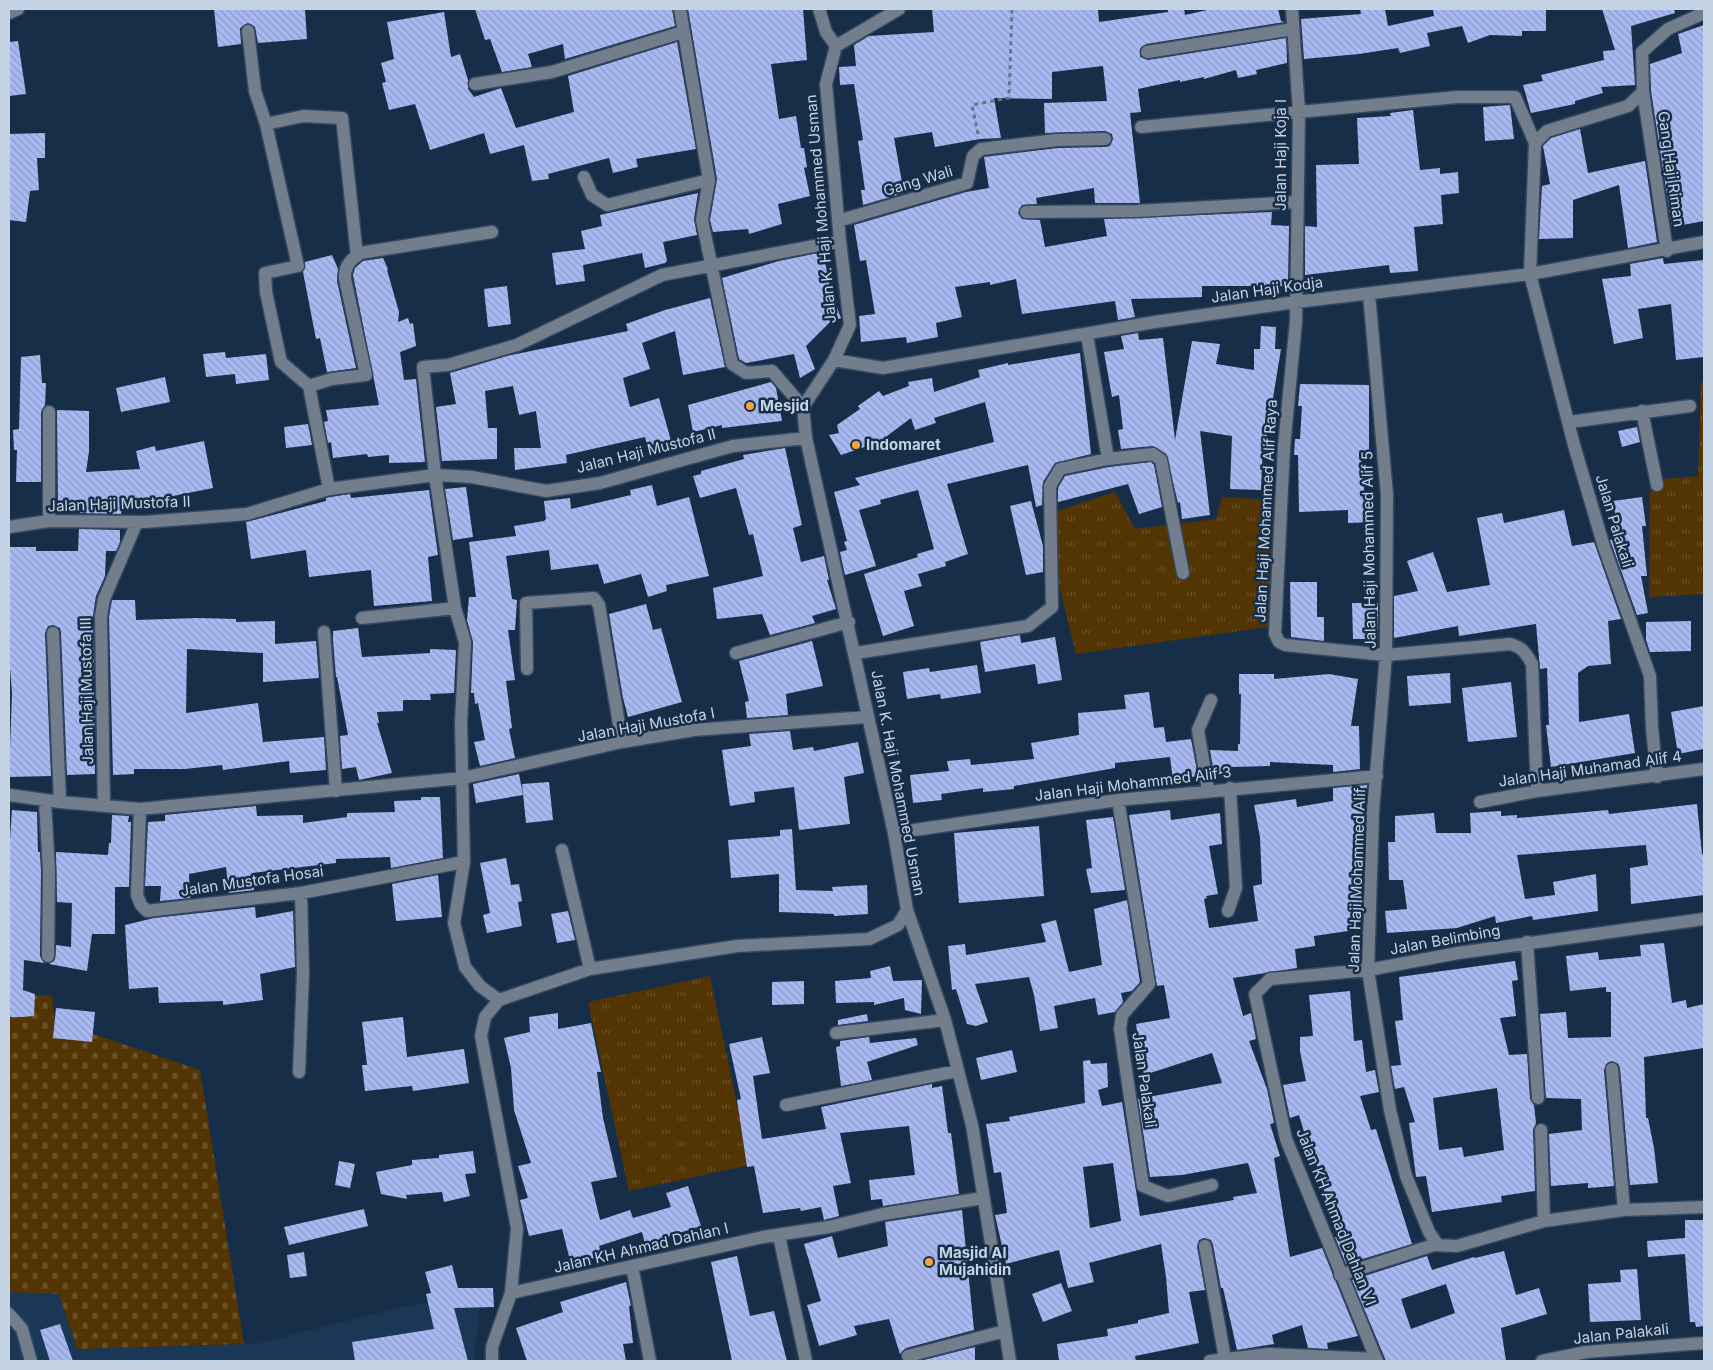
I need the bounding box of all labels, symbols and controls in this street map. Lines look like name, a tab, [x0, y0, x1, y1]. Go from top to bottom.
street label: Jalan K. Haji Mohammed Usman	[801, 94, 840, 324]
street label: Jalan Haji Koja I	[1271, 99, 1290, 211]
street label: Gang Haji Riman	[1654, 110, 1689, 228]
street label: Gang Wali	[881, 161, 955, 200]
street label: Jalan Haji Kodja	[1210, 272, 1324, 307]
place label: Mesjid	[760, 396, 809, 415]
street label: Jalan Haji Mohammed Alif Raya	[1250, 399, 1281, 623]
marker: Mesjid	[744, 400, 756, 412]
street label: Jalan Haji Mustofa II	[574, 424, 718, 477]
place label: Indomaret	[866, 435, 941, 454]
marker: Indomaret	[850, 439, 862, 451]
street label: Jalan Haji Mohammed Alif 5	[1357, 451, 1380, 649]
street label: Jalan Palakali	[1591, 472, 1638, 570]
street label: Jalan Haji Mustofa II	[47, 492, 191, 515]
street label: Jalan Haji Mustofa III	[76, 617, 97, 765]
street label: Jalan K. Haji Mohammed Usman	[867, 668, 930, 897]
street label: Jalan Haji Mustofa I	[576, 703, 716, 746]
street label: Jalan Haji Muhamad Alif 4	[1497, 746, 1683, 791]
street label: Jalan Haji Mohammed Alif 3	[1033, 762, 1232, 805]
street label: Jalan Haji Mohammed Alif	[1344, 787, 1369, 973]
street label: Jalan Mustofa Hosai	[179, 861, 325, 900]
street label: Jalan Belimbing	[1388, 920, 1502, 959]
street label: Jalan Palakali	[1128, 1031, 1161, 1129]
street label: Jalan KH Ahmad Dahlan VI	[1292, 1125, 1381, 1308]
street label: Jalan KH Ahmad Dahlan I	[552, 1218, 730, 1277]
place label: Masjid Al Mujahidin	[939, 1243, 1011, 1279]
marker: Masjid Al Mujahidin	[923, 1256, 935, 1268]
street label: Jalan Palakali	[1572, 1319, 1670, 1348]

